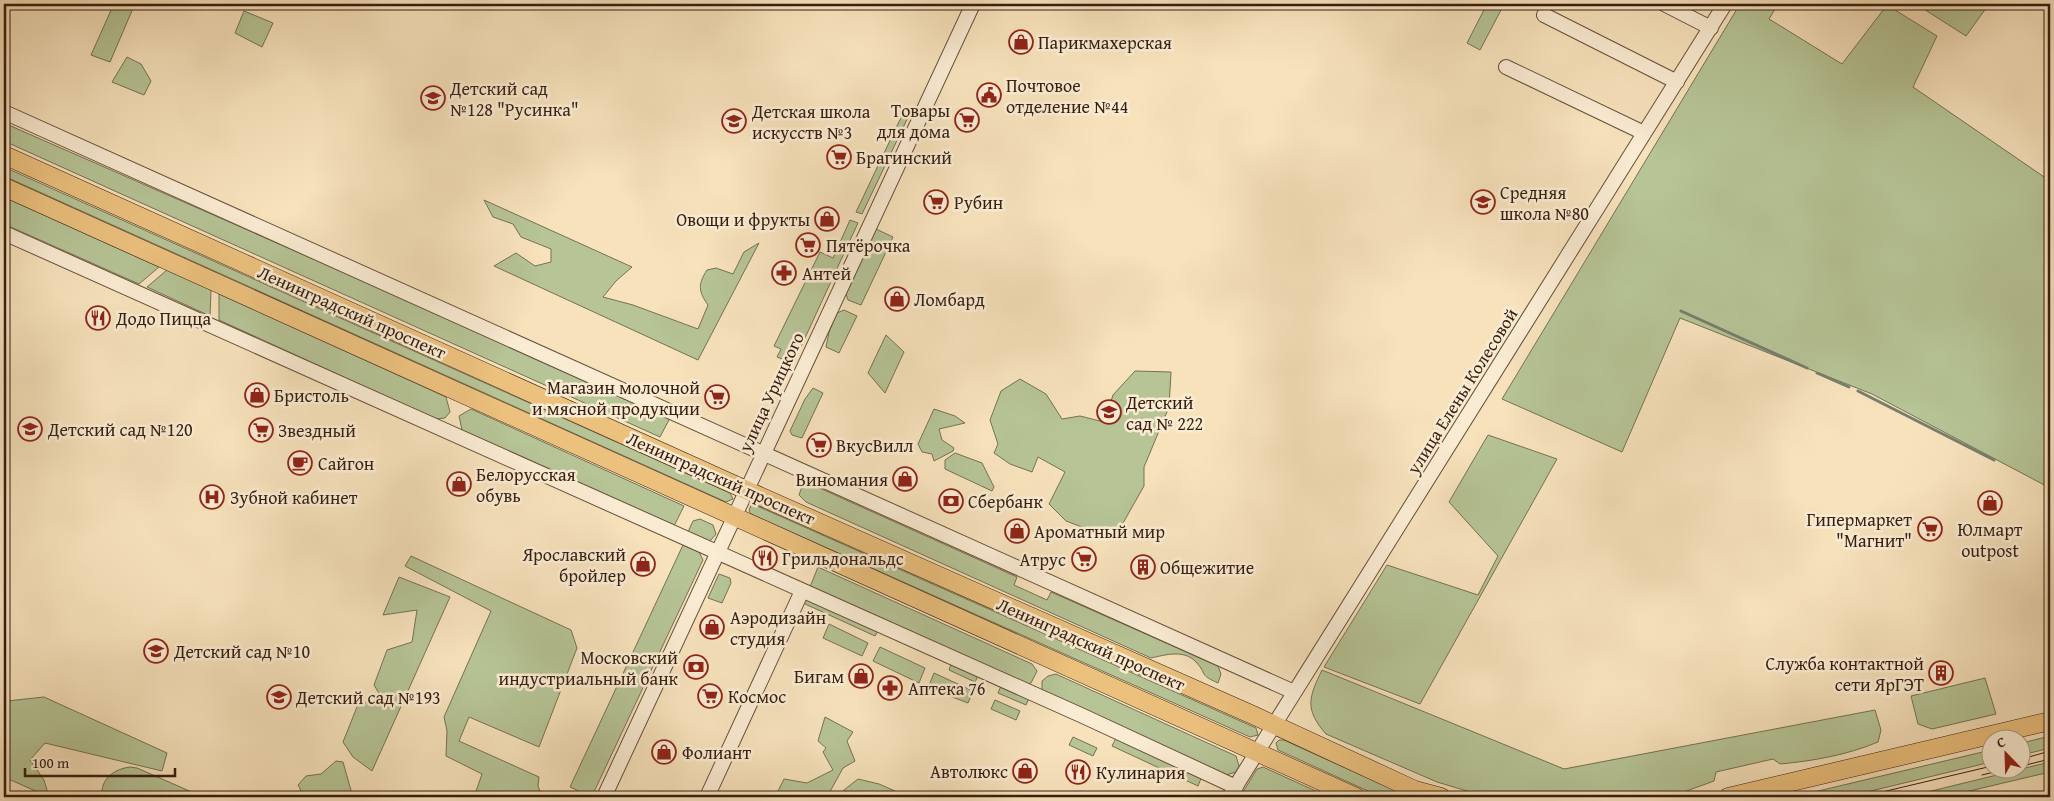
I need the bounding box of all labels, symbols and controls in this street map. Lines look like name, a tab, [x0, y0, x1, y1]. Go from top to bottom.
shop icon: Парикмахерская	[1008, 29, 1034, 55]
place label: Парикмахерская	[1038, 29, 1172, 56]
place label: Почтовое отделение №44	[1006, 72, 1128, 120]
place label: Детский сад №128 "Русинка"	[449, 75, 579, 123]
public building icon: Почтовое отделение №44	[976, 82, 1002, 108]
school or university icon: Детский сад №128 "Русинка"	[420, 85, 446, 111]
place label: Товары для дома	[877, 97, 950, 145]
place label: Детская школа искусств №3	[751, 98, 871, 146]
supermarket icon: Товары для дома	[954, 107, 980, 133]
school or university icon: Детская школа искусств №3	[721, 108, 747, 134]
supermarket icon: Брагинский	[826, 144, 852, 170]
place label: Брагинский	[856, 144, 952, 171]
place label: Средняя школа №80	[1500, 179, 1589, 227]
supermarket icon: Рубин	[923, 189, 949, 215]
place label: Рубин	[954, 189, 1003, 216]
school or university icon: Средняя школа №80	[1470, 189, 1496, 215]
place label: Овощи и фрукты	[676, 206, 810, 233]
shop icon: Овощи и фрукты	[814, 206, 840, 232]
supermarket icon: Пятёрочка	[795, 232, 821, 258]
place label: Пятёрочка	[826, 232, 911, 259]
street label: Ленинградский проспект	[253, 258, 451, 366]
pharmacy icon: Антей	[771, 260, 797, 286]
place label: Антей	[802, 260, 851, 287]
shop icon: Ломбард	[884, 286, 910, 312]
place label: Ломбард	[914, 286, 985, 313]
street label: улица Елены Колесовой	[1399, 302, 1524, 480]
restaurant icon: Додо Пицца	[85, 305, 111, 331]
place label: Додо Пицца	[115, 305, 211, 332]
street label: улица Урицкого	[731, 328, 811, 457]
place label: Магазин молочной и мясной продукции	[532, 374, 700, 422]
shop icon: Бристоль	[244, 382, 270, 408]
place label: Бристоль	[274, 382, 349, 409]
supermarket icon: Магазин молочной и мясной продукции	[704, 384, 730, 410]
place label: Детский сад № 222	[1125, 389, 1203, 437]
school or university icon: Детский сад № 222	[1096, 399, 1122, 425]
school or university icon: Детский сад №120	[17, 416, 43, 442]
place label: Детский сад №120	[47, 416, 193, 443]
supermarket icon: Звездный	[248, 417, 274, 443]
place label: Звездный	[278, 417, 356, 444]
street label: Ленинградский проспект	[622, 424, 820, 532]
supermarket icon: ВкусВилл	[806, 432, 832, 458]
place label: ВкусВилл	[836, 432, 914, 459]
cafe icon: Сайгон	[287, 450, 313, 476]
place label: Сайгон	[318, 450, 374, 477]
place label: Белорусская обувь	[476, 461, 576, 509]
place label: Виномания	[796, 466, 888, 493]
shop icon: Виномания	[892, 466, 918, 492]
shop icon: Белорусская обувь	[446, 471, 472, 497]
hospital icon: Зубной кабинет	[199, 484, 225, 510]
place label: Зубной кабинет	[230, 484, 358, 511]
bank icon: Сбербанк	[938, 488, 964, 514]
place label: Сбербанк	[968, 488, 1043, 515]
shop icon: Юлмарт outpost	[1977, 490, 2003, 516]
place label: Гипермаркет "Магнит"	[1807, 506, 1912, 554]
supermarket icon: Гипермаркет "Магнит"	[1917, 516, 1943, 542]
place label: Юлмарт outpost	[1957, 516, 2023, 564]
shop icon: Ароматный мир	[1004, 518, 1030, 544]
place label: Ароматный мир	[1034, 518, 1165, 545]
place label: Ярославский бройлер	[521, 541, 626, 589]
restaurant icon: Грильдональдс	[752, 545, 778, 571]
place label: Грильдональдс	[782, 545, 904, 572]
place label: Атрус	[1020, 546, 1066, 573]
supermarket icon: Атрус	[1071, 546, 1097, 572]
shop icon: Ярославский бройлер	[630, 551, 656, 577]
building icon: Общежитие	[1130, 554, 1156, 580]
place label: Общежитие	[1160, 554, 1254, 581]
street label: Ленинградский проспект	[992, 590, 1190, 698]
place label: Аэродизайн студия	[730, 604, 826, 652]
shop icon: Аэродизайн студия	[699, 614, 725, 640]
school or university icon: Детский сад №10	[143, 638, 169, 664]
place label: Детский сад №10	[173, 638, 310, 665]
place label: Московский индустриальный банк	[498, 644, 679, 692]
place label: Служба контактной сети ЯрГЭТ	[1765, 650, 1924, 698]
bank icon: Московский индустриальный банк	[683, 654, 709, 680]
building icon: Служба контактной сети ЯрГЭТ	[1928, 660, 1954, 686]
place label: Бигам	[794, 663, 844, 690]
shop icon: Бигам	[848, 663, 874, 689]
pharmacy icon: Аптека 76	[877, 675, 903, 701]
place label: Аптека 76	[908, 675, 986, 702]
supermarket icon: Космос	[697, 683, 723, 709]
place label: Космос	[728, 683, 786, 710]
school or university icon: Детский сад №193	[266, 684, 292, 710]
place label: Детский сад №193	[295, 684, 441, 711]
north arrow	[1982, 728, 2032, 778]
text: С	[1993, 731, 2009, 753]
shop icon: Фолиант	[651, 739, 677, 765]
place label: Фолиант	[682, 739, 752, 766]
scale bar	[25, 746, 175, 778]
text: 100 m	[32, 752, 70, 773]
place label: Автолюкс	[930, 758, 1008, 785]
shop icon: Автолюкс	[1012, 758, 1038, 784]
restaurant icon: Кулинария	[1065, 759, 1091, 785]
place label: Кулинария	[1096, 759, 1185, 786]

